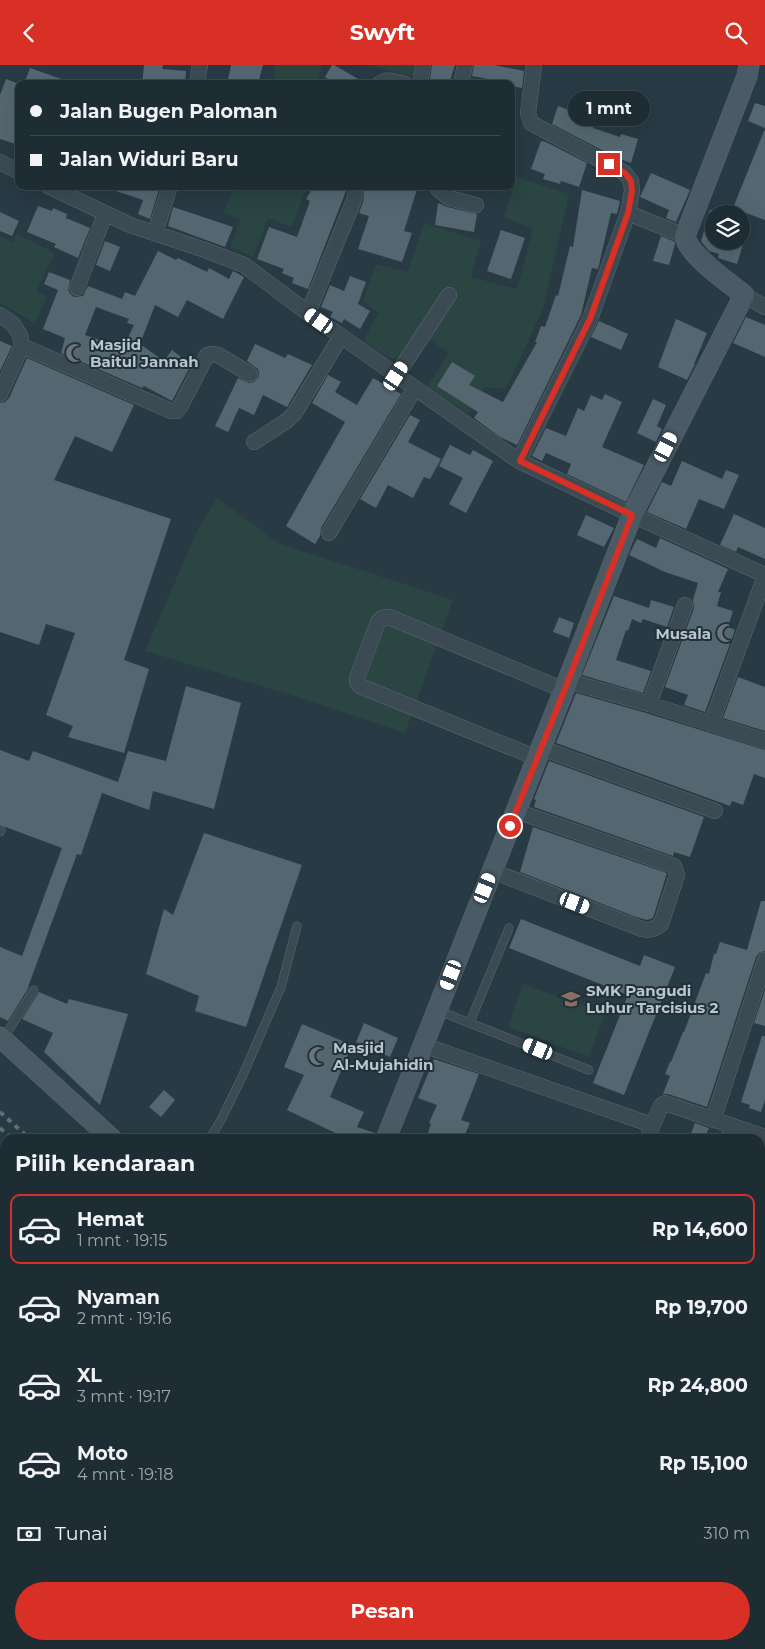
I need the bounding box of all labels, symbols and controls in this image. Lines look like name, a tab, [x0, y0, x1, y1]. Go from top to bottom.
icon: back	[15, 19, 43, 47]
text: Swyft	[350, 19, 415, 46]
icon: search	[722, 19, 750, 47]
callout: 1 mnt	[568, 92, 650, 127]
text: 1 mnt	[586, 99, 632, 118]
text: Jalan Bugen Paloman	[60, 100, 278, 123]
text: Jalan Widuri Baru	[60, 148, 239, 171]
route end	[598, 153, 620, 175]
map controls	[705, 205, 750, 250]
button: layers	[705, 205, 750, 250]
car	[302, 306, 335, 336]
place label: Masjid Baitul Jannah	[90, 335, 199, 371]
mosque icon: Masjid Baitul Jannah	[64, 342, 86, 364]
car	[381, 359, 410, 393]
car	[652, 430, 679, 464]
mosque icon: Musala	[715, 622, 737, 644]
place label: Musala	[655, 624, 711, 643]
route start	[499, 815, 521, 837]
car	[472, 871, 497, 905]
car	[558, 891, 591, 915]
car	[438, 958, 463, 992]
place label: SMK Pangudi Luhur Tarcisius 2	[586, 981, 718, 1017]
school or university icon: SMK Pangudi Luhur Tarcisius 2	[560, 988, 582, 1010]
car	[521, 1036, 554, 1062]
place label: Masjid Al-Mujahidin	[332, 1038, 433, 1074]
mosque icon: Masjid Al-Mujahidin	[307, 1045, 329, 1067]
text: Pilih kendaraan	[15, 1150, 195, 1177]
icon: car	[17, 1207, 62, 1252]
text: Hemat	[77, 1208, 144, 1231]
text: Rp 14,600	[652, 1218, 748, 1241]
text: 1 mnt · 19:15	[77, 1231, 167, 1250]
icon: car	[17, 1285, 62, 1330]
text: Nyaman	[77, 1286, 160, 1309]
text: Rp 19,700	[654, 1296, 748, 1319]
text: 2 mnt · 19:16	[77, 1309, 171, 1328]
icon: car	[17, 1363, 62, 1408]
text: XL	[77, 1364, 102, 1387]
text: Rp 24,800	[648, 1374, 748, 1397]
text: 3 mnt · 19:17	[77, 1387, 171, 1406]
icon: car	[17, 1441, 62, 1486]
text: Moto	[77, 1442, 128, 1465]
text: Rp 15,100	[659, 1452, 748, 1475]
text: 4 mnt · 19:18	[77, 1465, 173, 1484]
icon: cash	[15, 1520, 43, 1548]
text: Tunai	[55, 1522, 108, 1545]
text: 310 m	[703, 1524, 750, 1543]
button: Pesan	[15, 1582, 750, 1640]

